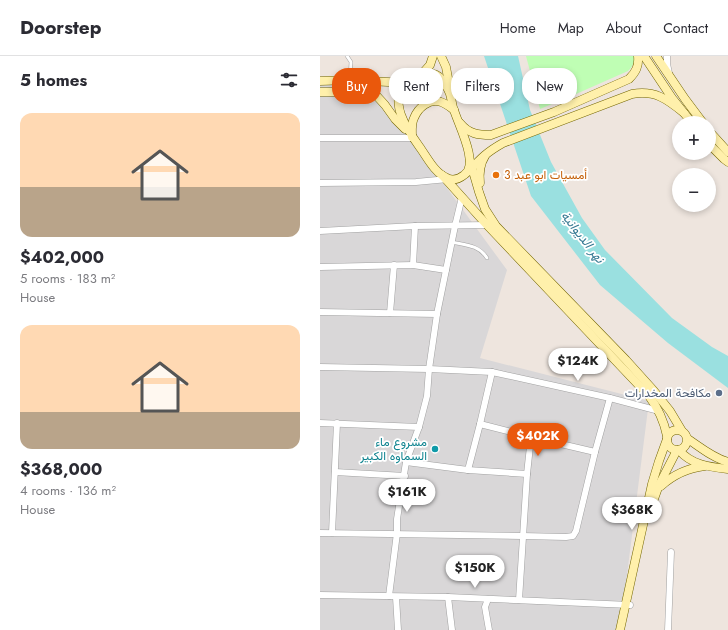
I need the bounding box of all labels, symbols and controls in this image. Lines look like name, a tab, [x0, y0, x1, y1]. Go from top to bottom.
text: Doorstep	[20, 14, 101, 41]
text: Home	[500, 18, 536, 38]
text: Map	[558, 18, 584, 38]
text: About	[606, 18, 641, 38]
text: Contact	[663, 18, 708, 38]
text: 5 homes	[20, 68, 87, 92]
chip: Buy	[332, 68, 381, 104]
chip: Rent	[389, 68, 443, 104]
chip: Filters	[451, 68, 514, 104]
chip: New	[522, 68, 577, 104]
icon: filters	[278, 69, 300, 91]
map controls	[672, 116, 716, 212]
button: +	[672, 116, 716, 160]
icon: home	[124, 139, 196, 211]
place label: أمسيات ابو عبد 3	[504, 166, 587, 184]
button: −	[672, 168, 716, 212]
marker: أمسيات ابو عبد 3	[491, 170, 501, 180]
water label: نهر الديوانية	[557, 207, 610, 268]
text: $402,000	[20, 245, 104, 269]
text: 5 rooms · 183 m²	[20, 269, 115, 288]
text: House	[20, 288, 55, 307]
pin: $124K	[550, 348, 606, 382]
icon: home	[124, 351, 196, 423]
text: $124K	[557, 351, 599, 370]
place label: مكافحة المخدارات	[625, 384, 711, 402]
marker: مكافحة المخدارات	[714, 388, 724, 398]
pin: $402K	[510, 423, 566, 457]
text: $402K	[516, 426, 560, 445]
place label: مشروع ماء السماوه الكبير	[359, 433, 427, 465]
marker: مشروع ماء السماوه الكبير	[430, 444, 440, 454]
text: $368,000	[20, 457, 102, 481]
pin: $161K	[379, 479, 435, 513]
text: 4 rooms · 136 m²	[20, 481, 116, 500]
text: $161K	[387, 482, 427, 501]
pin: $368K	[604, 497, 660, 531]
text: House	[20, 500, 55, 519]
text: $368K	[611, 500, 653, 519]
pin: $150K	[447, 555, 503, 589]
text: $150K	[455, 558, 495, 577]

